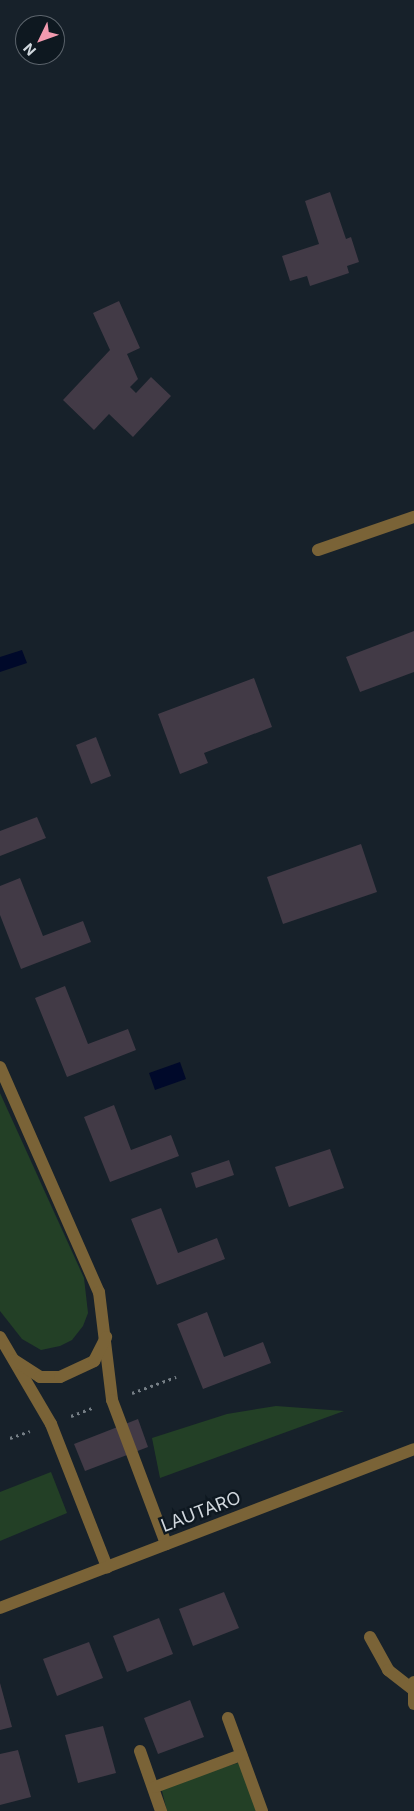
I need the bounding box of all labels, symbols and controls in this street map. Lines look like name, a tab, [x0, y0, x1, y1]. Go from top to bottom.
north arrow	[15, 15, 65, 65]
text: N	[19, 40, 39, 59]
street label: LAUTARO	[158, 1487, 244, 1537]

